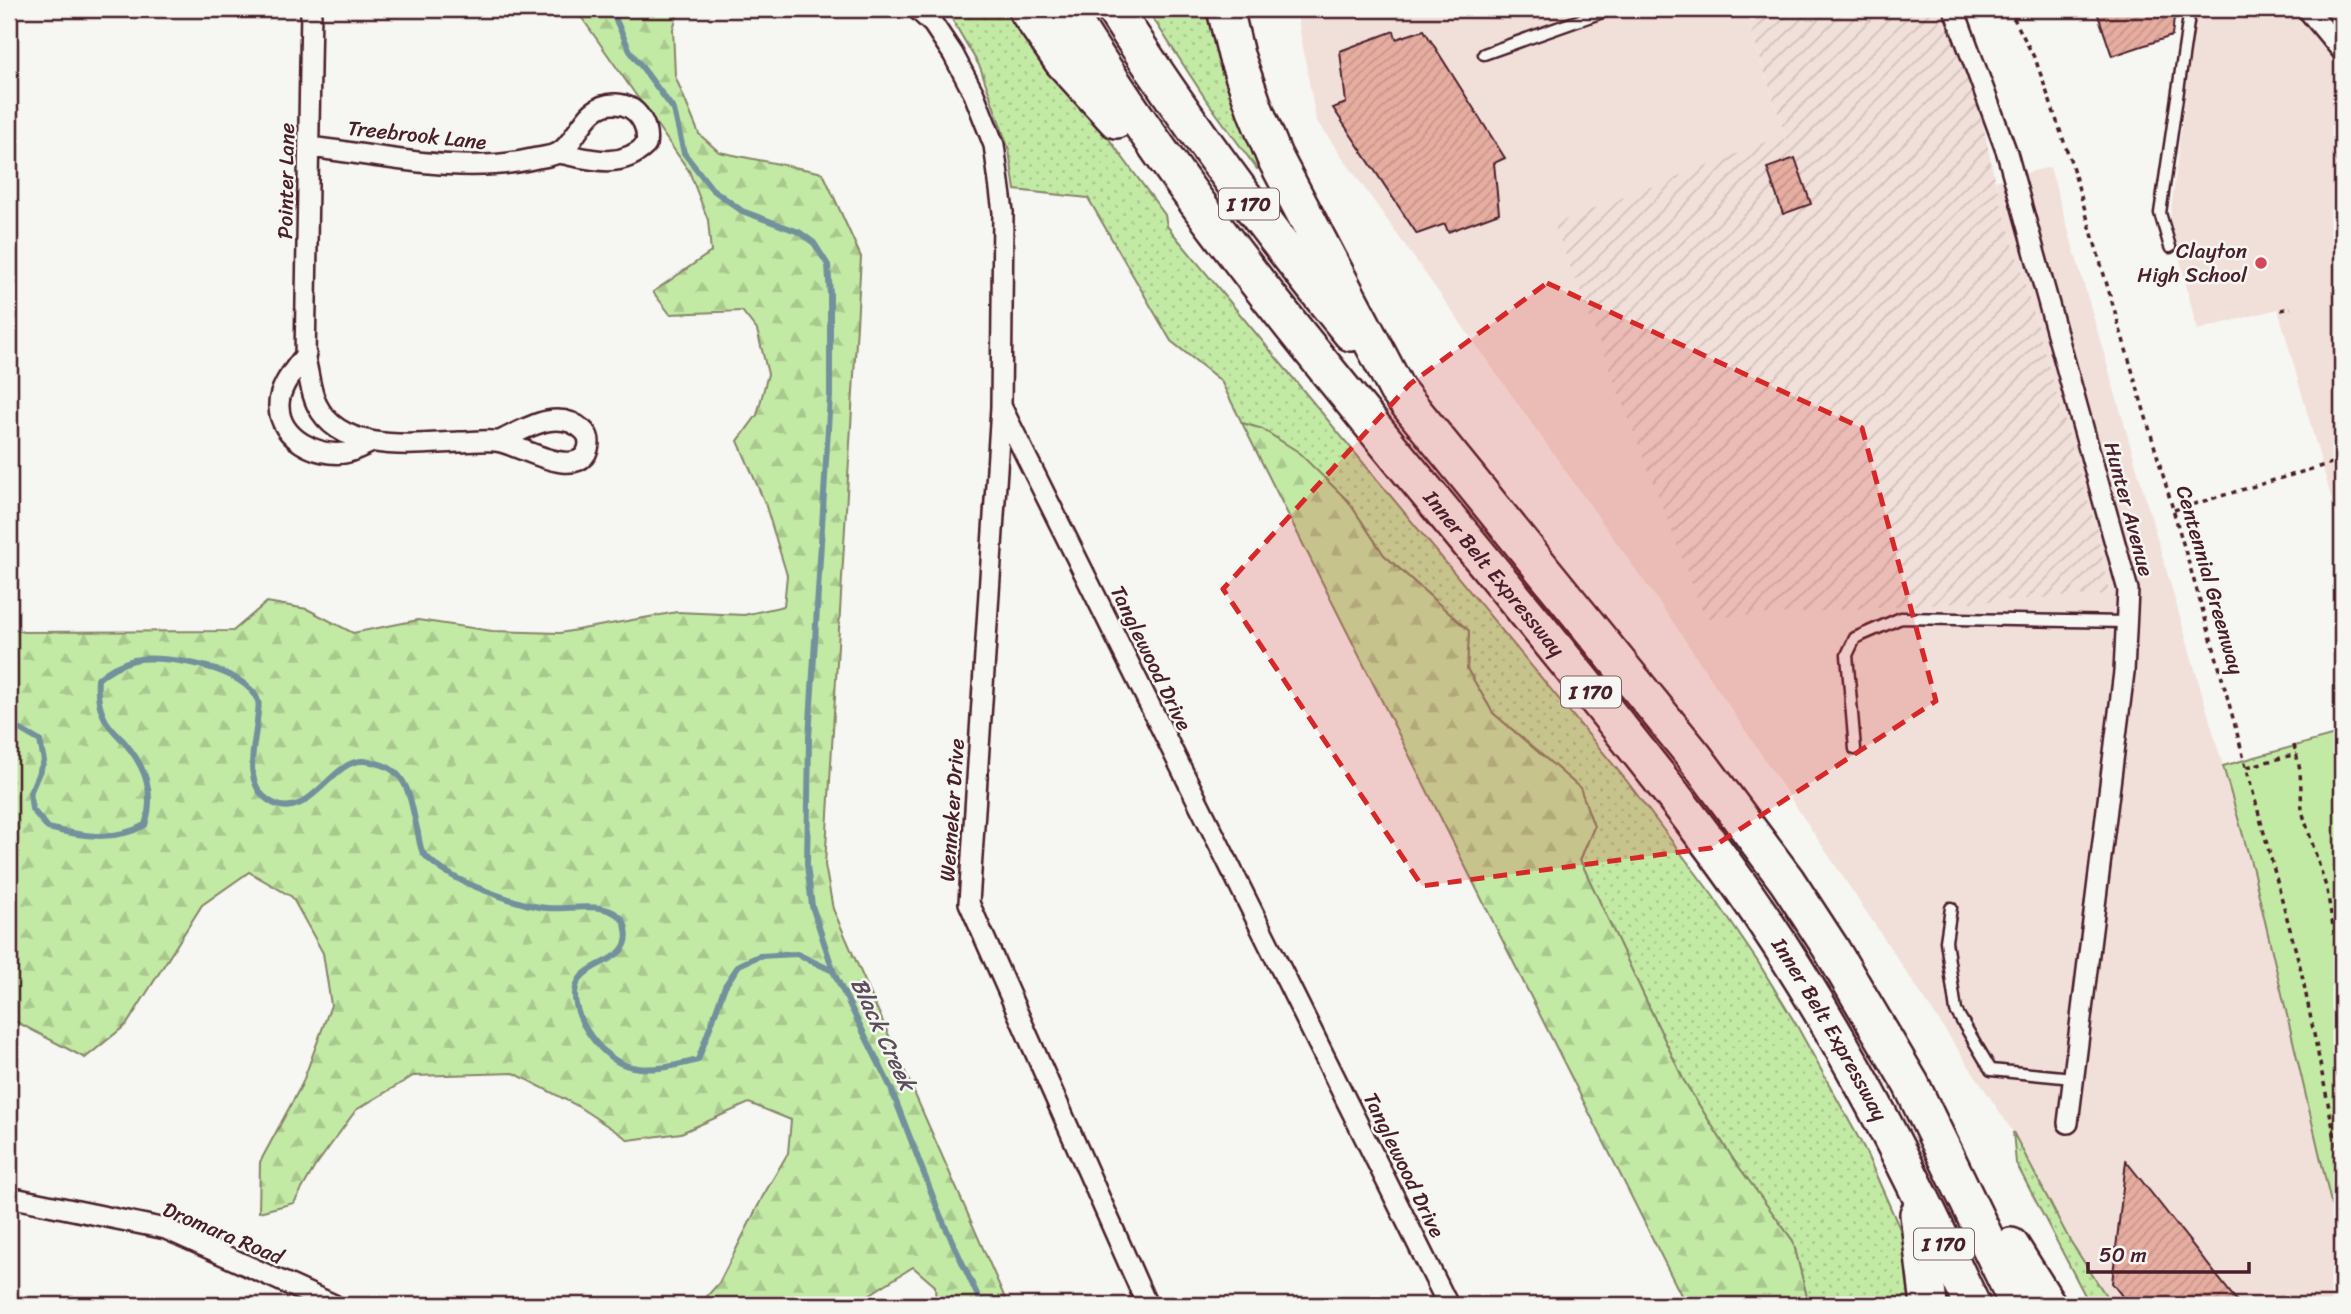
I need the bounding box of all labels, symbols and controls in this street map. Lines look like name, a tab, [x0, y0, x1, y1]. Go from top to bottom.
street label: Treebrook Lane	[346, 109, 488, 161]
street label: Pointer Lane	[266, 122, 306, 239]
road number: I 170	[1219, 188, 1279, 220]
place label: Clayton High School	[2137, 232, 2248, 294]
marker: Clayton High School	[2253, 255, 2269, 271]
street label: Hunter Avenue	[2093, 437, 2165, 581]
street label: Inner Belt Expressway	[1413, 480, 1575, 666]
street label: Centennial Greenway	[2165, 481, 2255, 679]
street label: Tanglewood Drive	[1099, 579, 1203, 737]
road number: I 170	[1561, 677, 1621, 708]
street label: Wenneker Drive	[928, 737, 976, 883]
street label: Inner Belt Expressway	[1760, 929, 1898, 1128]
water label: Black Creek	[839, 970, 928, 1100]
street label: Tanglewood Drive	[1352, 1086, 1456, 1244]
street label: Dromara Road	[157, 1190, 291, 1276]
road number: I 170	[1914, 1228, 1974, 1260]
scale bar	[2088, 1230, 2250, 1274]
text: 50 m	[2099, 1236, 2147, 1274]

